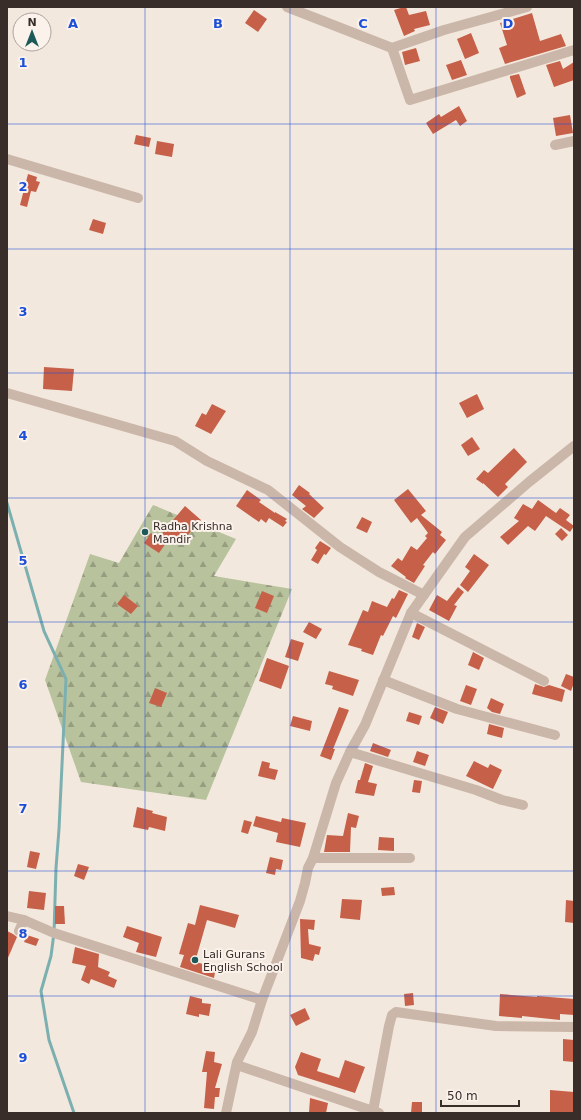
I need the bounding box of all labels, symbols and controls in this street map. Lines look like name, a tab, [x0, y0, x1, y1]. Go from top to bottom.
north arrow	[12, 12, 52, 52]
text: N	[27, 16, 37, 29]
text: A	[68, 16, 78, 31]
text: B	[213, 16, 223, 31]
text: C	[358, 16, 368, 31]
text: D	[503, 16, 514, 31]
text: 1	[18, 55, 28, 70]
text: 2	[18, 179, 28, 194]
text: 3	[18, 304, 28, 319]
text: 4	[18, 428, 28, 443]
place label: Radha Krishna Mandir	[153, 520, 233, 546]
marker: Radha Krishna Mandir	[140, 527, 150, 537]
text: 5	[18, 553, 28, 568]
text: 6	[18, 677, 28, 692]
text: 7	[18, 801, 28, 816]
text: 8	[18, 926, 28, 941]
place label: Lali Gurans English School	[203, 948, 283, 974]
marker: Lali Gurans English School	[190, 955, 200, 965]
text: 9	[18, 1050, 28, 1065]
scale bar	[441, 1082, 519, 1108]
text: 50 m	[447, 1089, 478, 1103]

